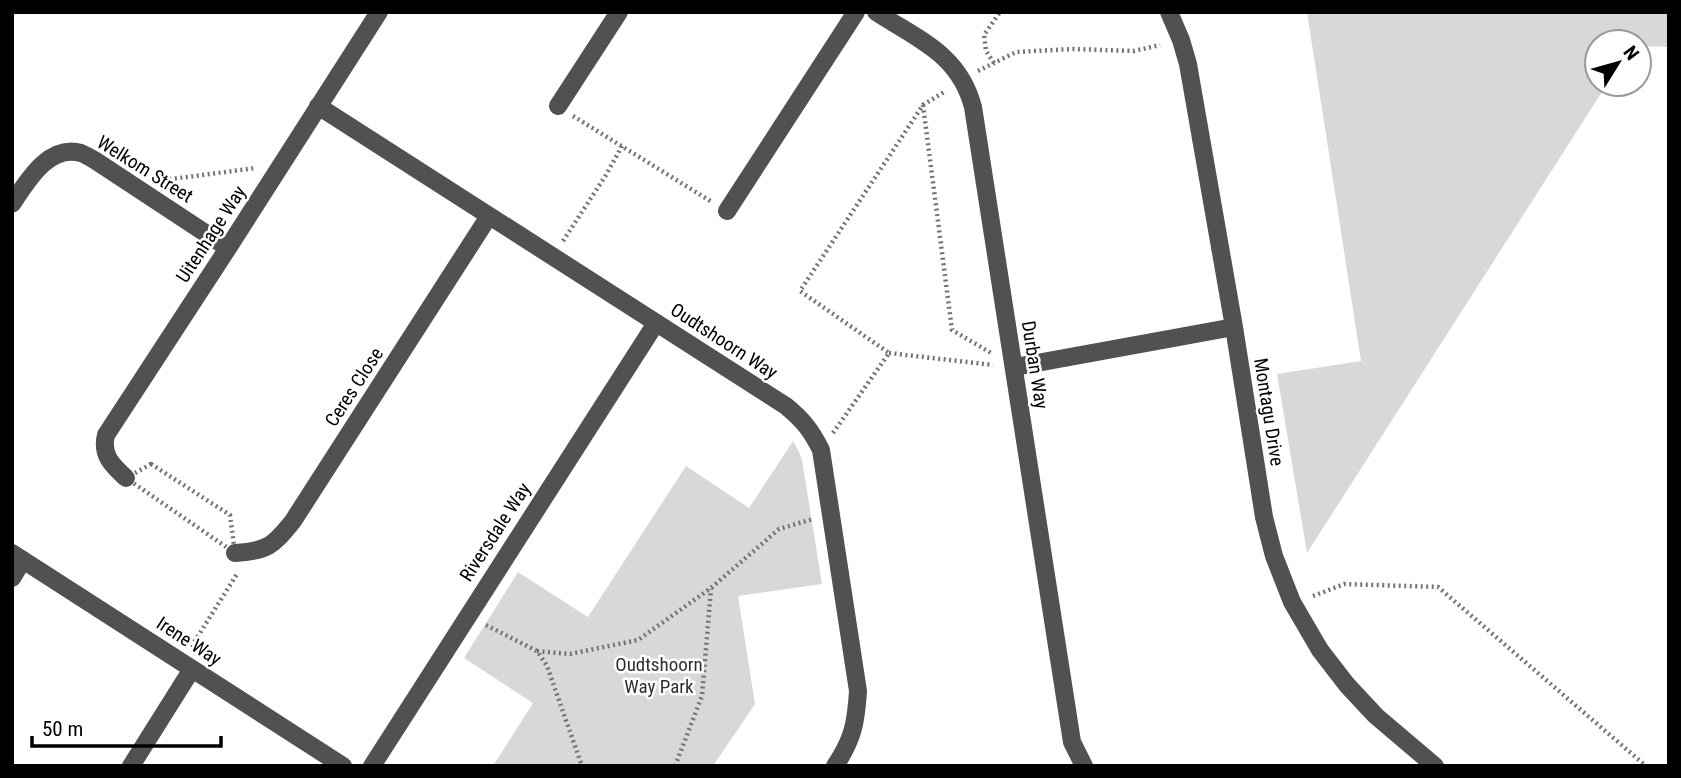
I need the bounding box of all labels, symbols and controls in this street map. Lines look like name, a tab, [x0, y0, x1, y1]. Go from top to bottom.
north arrow	[1583, 28, 1653, 98]
text: N	[1618, 42, 1644, 65]
street label: Welkom Street	[93, 130, 197, 208]
street label: Uitenhage Way	[171, 181, 251, 287]
street label: Oudtshoorn Way	[666, 298, 782, 384]
street label: Durban Way	[1017, 319, 1053, 411]
street label: Ceres Close	[320, 343, 388, 431]
street label: Montagu Drive	[1249, 357, 1289, 468]
street label: Riversdale Way	[455, 478, 535, 586]
street label: Irene Way	[152, 612, 226, 671]
park label: Oudtshoorn Way Park	[615, 653, 703, 698]
scale bar	[32, 704, 220, 748]
text: 50 m	[42, 717, 83, 741]

